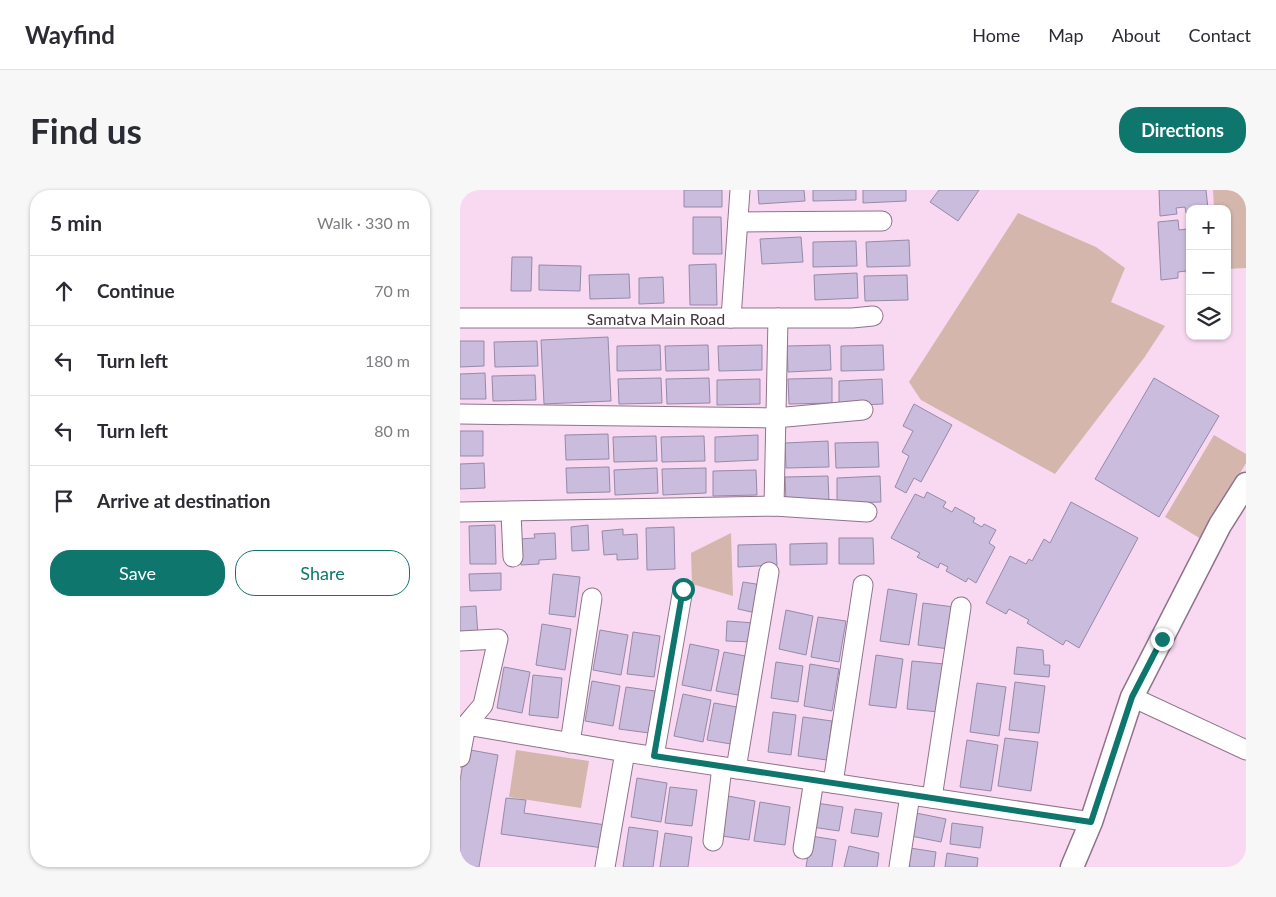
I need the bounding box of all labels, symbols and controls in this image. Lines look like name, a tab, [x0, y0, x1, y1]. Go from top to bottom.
text: Wayfind	[25, 20, 115, 49]
text: Home	[972, 24, 1020, 46]
text: Map	[1048, 24, 1084, 46]
text: About	[1112, 24, 1161, 46]
text: Contact	[1189, 24, 1251, 46]
button: Directions	[1119, 107, 1246, 153]
text: Find us	[30, 109, 142, 151]
map controls	[1186, 205, 1231, 340]
button: +	[1186, 205, 1231, 250]
text: 5 min	[50, 210, 102, 235]
text: Walk · 330 m	[317, 213, 410, 232]
button: −	[1186, 250, 1231, 295]
icon: ahead	[50, 277, 78, 305]
text: Continue	[97, 279, 175, 302]
text: 70 m	[374, 281, 410, 300]
button: layers	[1186, 295, 1231, 340]
street label: Samatva Main Road	[587, 309, 725, 328]
icon: left	[50, 347, 78, 375]
text: Turn left	[97, 349, 168, 372]
text: 180 m	[365, 351, 410, 370]
icon: left	[50, 417, 78, 445]
text: Turn left	[97, 419, 168, 442]
text: 80 m	[374, 421, 410, 440]
icon: arrive	[50, 487, 78, 515]
text: Arrive at destination	[97, 489, 270, 512]
button: Save	[50, 550, 225, 596]
button: Share	[235, 550, 410, 596]
route start	[672, 578, 695, 601]
route end	[1151, 628, 1174, 651]

